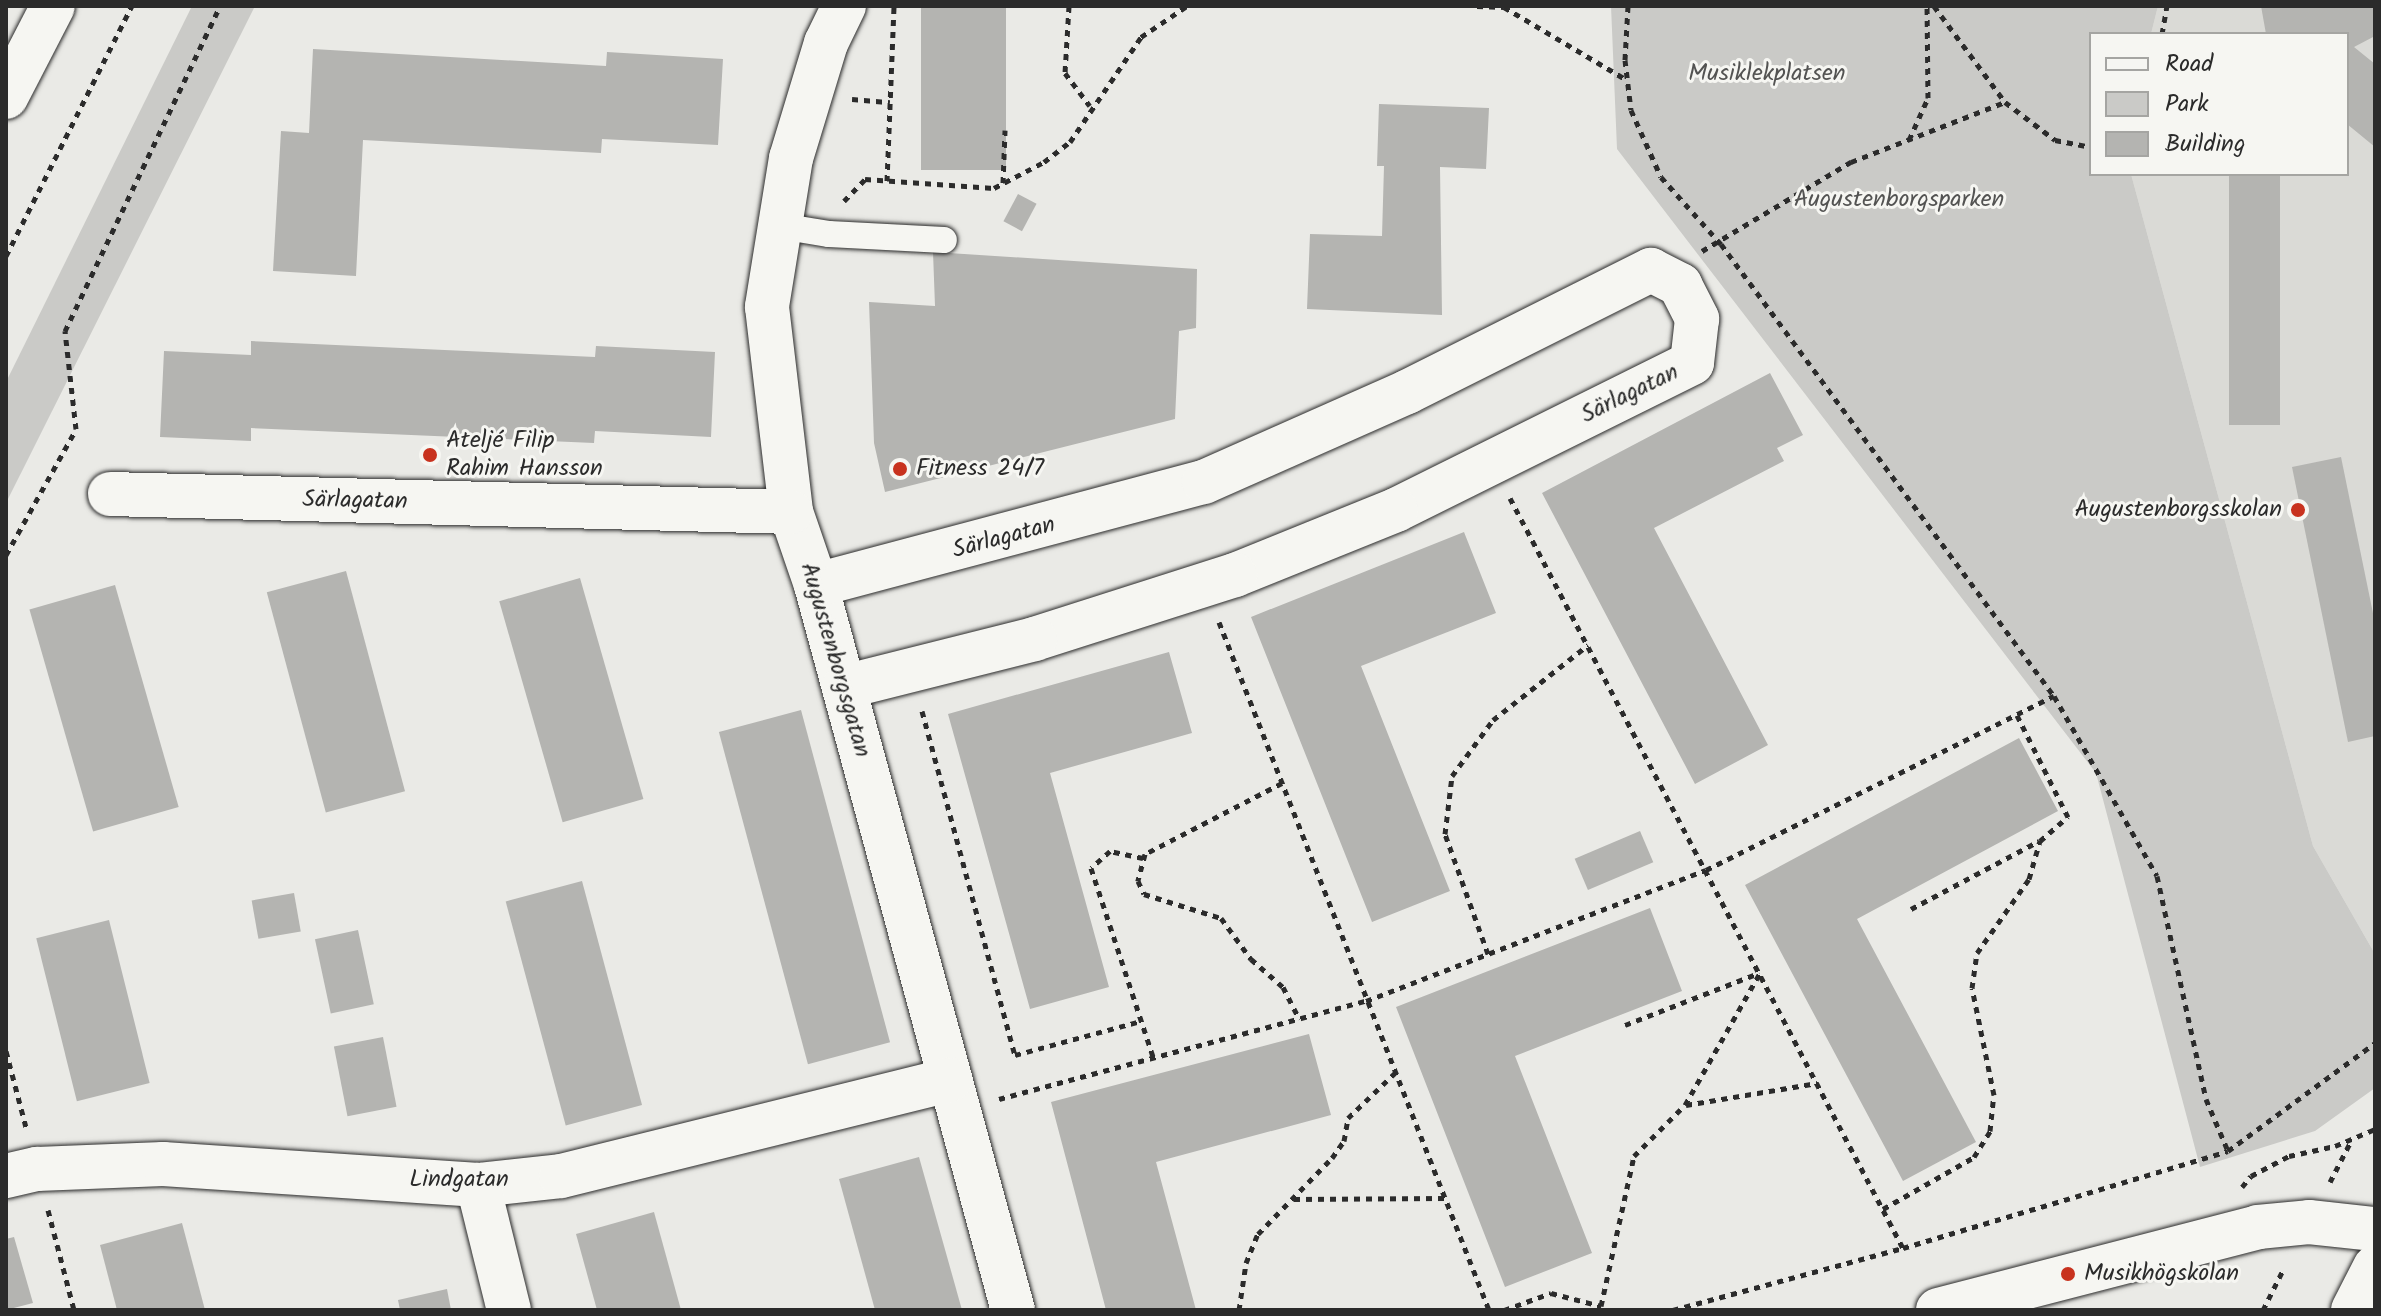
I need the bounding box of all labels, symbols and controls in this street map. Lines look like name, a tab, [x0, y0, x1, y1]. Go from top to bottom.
legend	[2089, 32, 2349, 176]
text: Road	[2165, 45, 2213, 84]
park label: Musiklekplatsen	[1688, 60, 1846, 88]
text: Park	[2165, 85, 2209, 124]
text: Building	[2165, 125, 2245, 164]
park label: Augustenborgsparken	[1794, 186, 2004, 214]
street label: Särlagatan	[1576, 358, 1684, 430]
place label: Ateljé Filip Rahim Hansson	[446, 427, 603, 483]
marker: Ateljé Filip Rahim Hansson	[421, 446, 439, 464]
place label: Fitness 24/7	[916, 455, 1044, 483]
marker: Fitness 24/7	[891, 460, 909, 478]
street label: Särlagatan	[302, 486, 408, 516]
place label: Augustenborgsskolan	[2074, 496, 2282, 524]
marker: Augustenborgsskolan	[2289, 501, 2307, 519]
street label: Särlagatan	[949, 510, 1059, 566]
street label: Augustenborgsgatan	[793, 559, 877, 761]
street label: Lindgatan	[409, 1166, 509, 1194]
place label: Musikhögskolan	[2084, 1260, 2239, 1288]
marker: Musikhögskolan	[2059, 1265, 2077, 1283]

